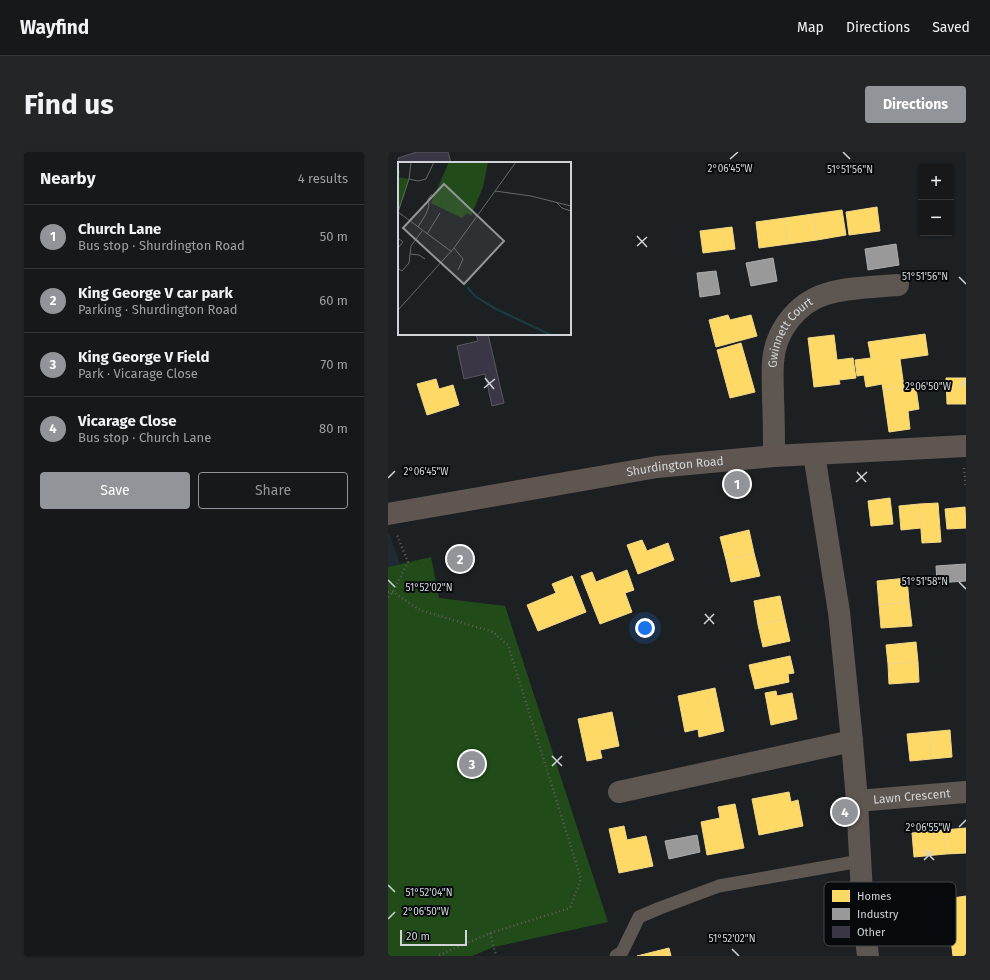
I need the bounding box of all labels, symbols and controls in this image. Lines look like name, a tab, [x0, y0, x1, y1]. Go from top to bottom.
text: Wayfind	[20, 16, 89, 39]
text: Map	[797, 19, 824, 36]
text: Directions	[846, 19, 910, 36]
text: Saved	[932, 19, 970, 36]
button: Directions	[865, 86, 966, 123]
text: Find us	[24, 88, 114, 121]
inset map	[398, 162, 571, 335]
text: 2°06'45"W	[708, 163, 753, 175]
text: 51°51'56"N	[827, 164, 873, 176]
map controls	[918, 164, 954, 236]
button: +	[918, 164, 954, 200]
text: Nearby	[40, 168, 95, 189]
text: 4 results	[298, 171, 348, 186]
button: −	[918, 200, 954, 236]
text: Church Lane	[78, 220, 161, 238]
text: 1	[50, 229, 56, 244]
text: 50 m	[320, 229, 348, 244]
text: Bus stop · Shurdington Road	[78, 238, 245, 253]
text: 51°51'56"N	[902, 271, 948, 283]
text: King George V car park	[78, 284, 233, 302]
text: 2	[50, 293, 56, 308]
text: 60 m	[319, 293, 348, 308]
street label: Gwinnett Court	[766, 294, 816, 368]
text: Parking · Shurdington Road	[78, 302, 237, 317]
text: King George V Field	[78, 348, 209, 366]
text: 3	[50, 357, 56, 372]
text: 70 m	[321, 357, 348, 372]
text: Park · Vicarage Close	[78, 366, 198, 381]
text: 2°06'50"W	[905, 381, 952, 393]
text: Vicarage Close	[78, 412, 177, 430]
text: 4	[49, 421, 57, 436]
text: 80 m	[319, 421, 348, 436]
text: Bus stop · Church Lane	[78, 430, 211, 445]
street label: Shurdington Road	[625, 454, 724, 479]
text: 2°06'45"W	[404, 466, 449, 478]
pin: 1	[724, 469, 750, 499]
button: Save	[40, 472, 190, 509]
button: Share	[198, 472, 348, 509]
pin: 2	[447, 544, 473, 574]
text: 51°51'58"N	[902, 576, 948, 588]
text: 51°52'02"N	[405, 582, 453, 594]
your location	[635, 618, 655, 638]
pin: 3	[459, 749, 485, 779]
street label: Lawn Crescent	[873, 786, 952, 807]
pin: 4	[832, 797, 858, 827]
text: 2°06'55"W	[906, 822, 951, 834]
legend	[824, 882, 956, 946]
text: 51°52'04"N	[405, 887, 453, 899]
text: Homes	[857, 890, 891, 903]
text: 2°06'50"W	[403, 906, 450, 918]
text: Industry	[857, 908, 899, 921]
text: Other	[857, 926, 886, 939]
scale bar	[400, 928, 467, 947]
text: 20 m	[406, 930, 430, 943]
text: 51°52'02"N	[708, 933, 756, 945]

